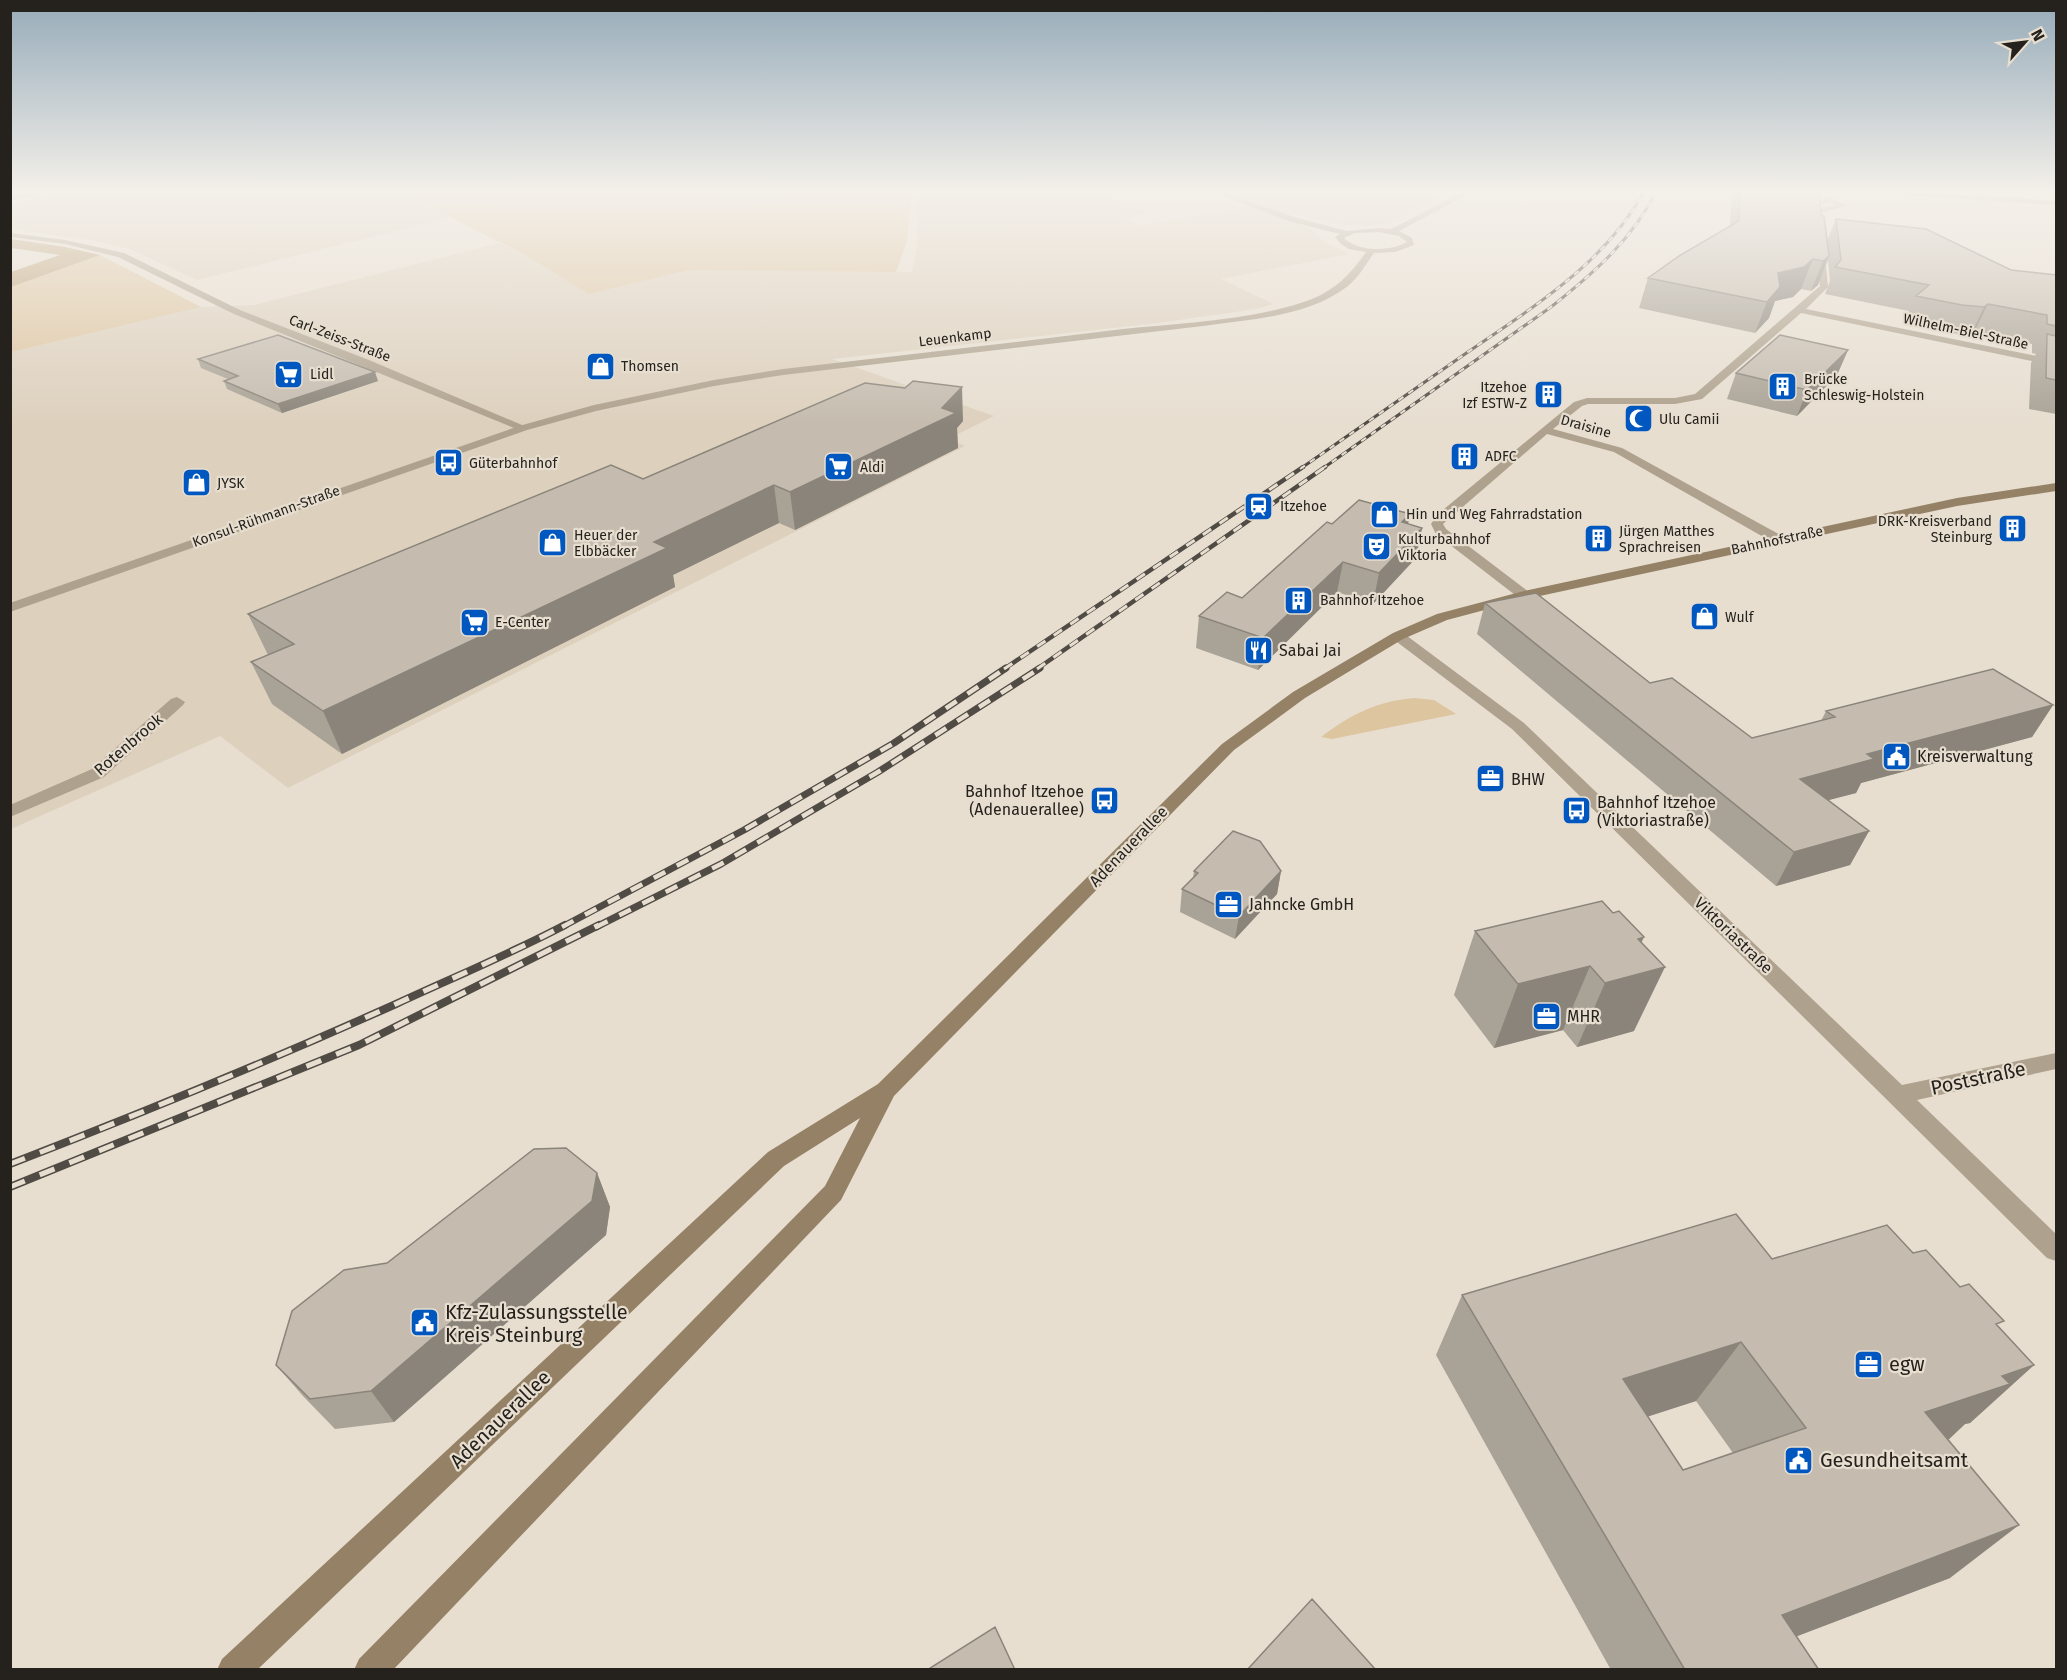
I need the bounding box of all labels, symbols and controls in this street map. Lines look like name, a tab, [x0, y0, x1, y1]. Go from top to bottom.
north arrow	[1995, 12, 2055, 72]
text: N	[2027, 26, 2049, 44]
street label: Wilhelm-Biel-Straße	[1902, 310, 2030, 353]
street label: Carl-Zeiss-Straße	[287, 311, 393, 366]
street label: Leuenkamp	[918, 325, 992, 350]
shop icon: Thomsen	[584, 350, 616, 382]
supermarket icon: Lidl	[273, 358, 305, 390]
place label: Thomsen	[621, 358, 679, 375]
place label: Lidl	[310, 366, 333, 383]
building icon: Brücke Schleswig-Holstein	[1767, 371, 1799, 403]
place label: Brücke Schleswig-Holstein	[1804, 371, 1924, 404]
place label: Itzehoe Izf ESTW-Z	[1462, 379, 1527, 412]
building icon: Itzehoe Izf ESTW-Z	[1532, 379, 1564, 411]
mosque icon: Ulu Camii	[1622, 403, 1654, 435]
street label: Draisine	[1559, 411, 1613, 442]
place label: Ulu Camii	[1659, 411, 1719, 428]
building icon: ADFC	[1448, 440, 1480, 472]
bus stop icon: Güterbahnhof	[432, 447, 464, 479]
place label: ADFC	[1485, 448, 1517, 465]
supermarket icon: Aldi	[823, 451, 855, 483]
place label: Güterbahnhof	[469, 455, 558, 472]
place label: Aldi	[860, 459, 884, 476]
shop icon: JYSK	[180, 467, 212, 499]
place label: JYSK	[217, 475, 245, 492]
street label: Konsul-Rühmann-Straße	[190, 482, 342, 551]
station icon: Itzehoe	[1243, 490, 1275, 522]
place label: Itzehoe	[1280, 498, 1327, 515]
shop icon: Hin und Weg Fahrradstation	[1369, 498, 1401, 530]
place label: Hin und Weg Fahrradstation	[1406, 506, 1583, 523]
place label: DRK-Kreisverband Steinburg	[1878, 513, 1993, 546]
building icon: DRK-Kreisverband Steinburg	[1997, 513, 2029, 545]
street label: Bahnhofstraße	[1730, 522, 1825, 559]
building icon: Jürgen Matthes Sprachreisen	[1582, 523, 1614, 555]
place label: Jürgen Matthes Sprachreisen	[1619, 523, 1715, 556]
shop icon: Heuer der Elbbäcker	[537, 527, 569, 559]
place label: Heuer der Elbbäcker	[574, 527, 638, 560]
theatre icon: Kulturbahnhof Viktoria	[1361, 531, 1393, 563]
place label: Kulturbahnhof Viktoria	[1398, 531, 1492, 564]
building icon: Bahnhof Itzehoe	[1283, 584, 1315, 616]
place label: Bahnhof Itzehoe	[1320, 592, 1424, 609]
shop icon: Wulf	[1688, 601, 1720, 633]
supermarket icon: E-Center	[458, 606, 490, 638]
place label: Wulf	[1725, 609, 1755, 626]
place label: E-Center	[495, 614, 550, 631]
restaurant icon: Sabai Jai	[1242, 634, 1274, 666]
place label: Sabai Jai	[1279, 641, 1341, 660]
street label: Rotenbrook	[90, 709, 167, 779]
public building icon: Kreisverwaltung	[1880, 740, 1912, 772]
place label: Kreisverwaltung	[1917, 747, 2033, 766]
office icon: BHW	[1474, 763, 1506, 795]
place label: BHW	[1511, 770, 1545, 789]
place label: Bahnhof Itzehoe (Adenauerallee)	[965, 782, 1084, 819]
bus stop icon: Bahnhof Itzehoe (Adenauerallee)	[1089, 784, 1121, 816]
place label: Bahnhof Itzehoe (Viktoriastraße)	[1597, 793, 1716, 830]
bus stop icon: Bahnhof Itzehoe (Viktoriastraße)	[1560, 795, 1592, 827]
street label: Adenauerallee	[1085, 802, 1171, 891]
office icon: Jahncke GmbH	[1212, 888, 1244, 920]
street label: Viktoriastraße	[1691, 893, 1777, 977]
place label: Jahncke GmbH	[1249, 895, 1354, 914]
office icon: MHR	[1530, 1000, 1562, 1032]
place label: MHR	[1567, 1007, 1600, 1026]
street label: Poststraße	[1928, 1056, 2028, 1100]
place label: Kfz-Zulassungsstelle Kreis Steinburg	[445, 1300, 628, 1347]
public building icon: Kfz-Zulassungsstelle Kreis Steinburg	[408, 1307, 440, 1339]
office icon: egw	[1852, 1348, 1884, 1380]
place label: egw	[1889, 1352, 1925, 1376]
street label: Adenauerallee	[445, 1365, 555, 1473]
public building icon: Gesundheitsamt	[1783, 1444, 1815, 1476]
place label: Gesundheitsamt	[1820, 1448, 1969, 1472]

